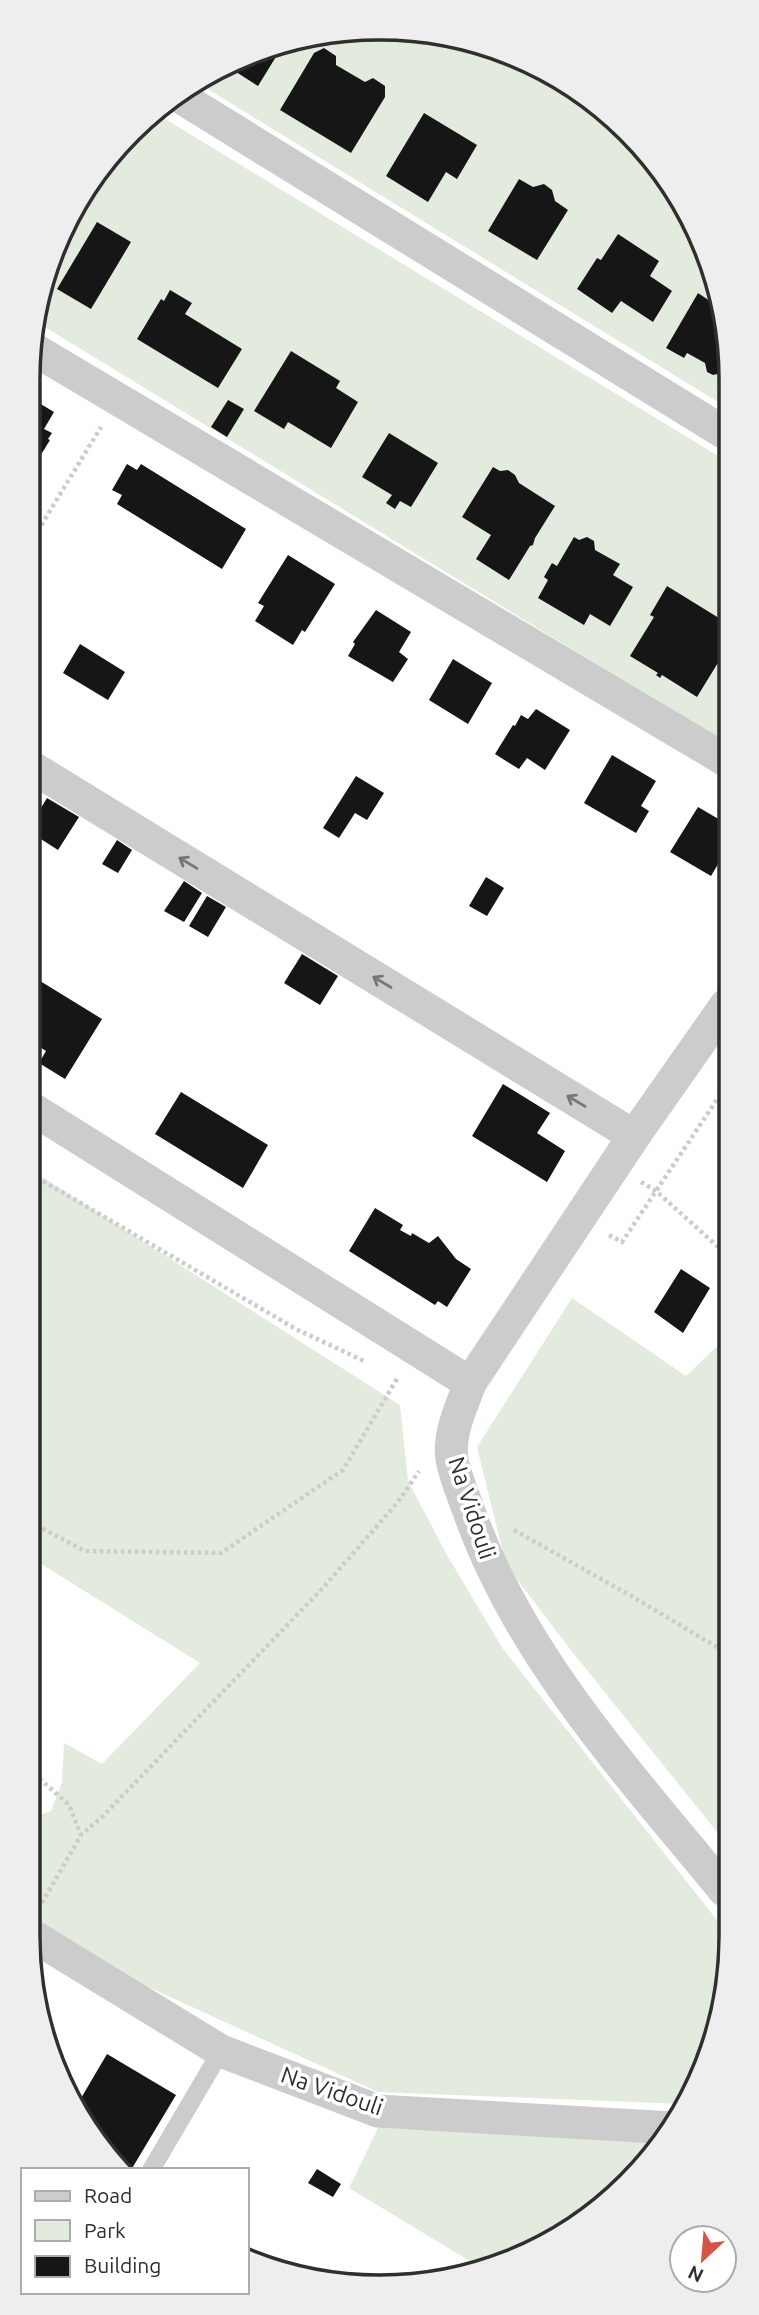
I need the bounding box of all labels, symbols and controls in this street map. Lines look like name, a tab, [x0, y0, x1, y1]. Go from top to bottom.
one-way arrow	[178, 856, 198, 870]
one-way arrow	[373, 974, 392, 989]
one-way arrow	[567, 1093, 586, 1108]
street label: Na Vidouli	[444, 1454, 501, 1562]
street label: Na Vidouli	[278, 2061, 386, 2120]
legend	[21, 2168, 248, 2294]
text: Road	[84, 2183, 132, 2207]
text: Park	[84, 2218, 126, 2242]
north arrow	[668, 2224, 738, 2294]
text: Building	[84, 2253, 161, 2277]
text: N	[684, 2261, 707, 2287]

